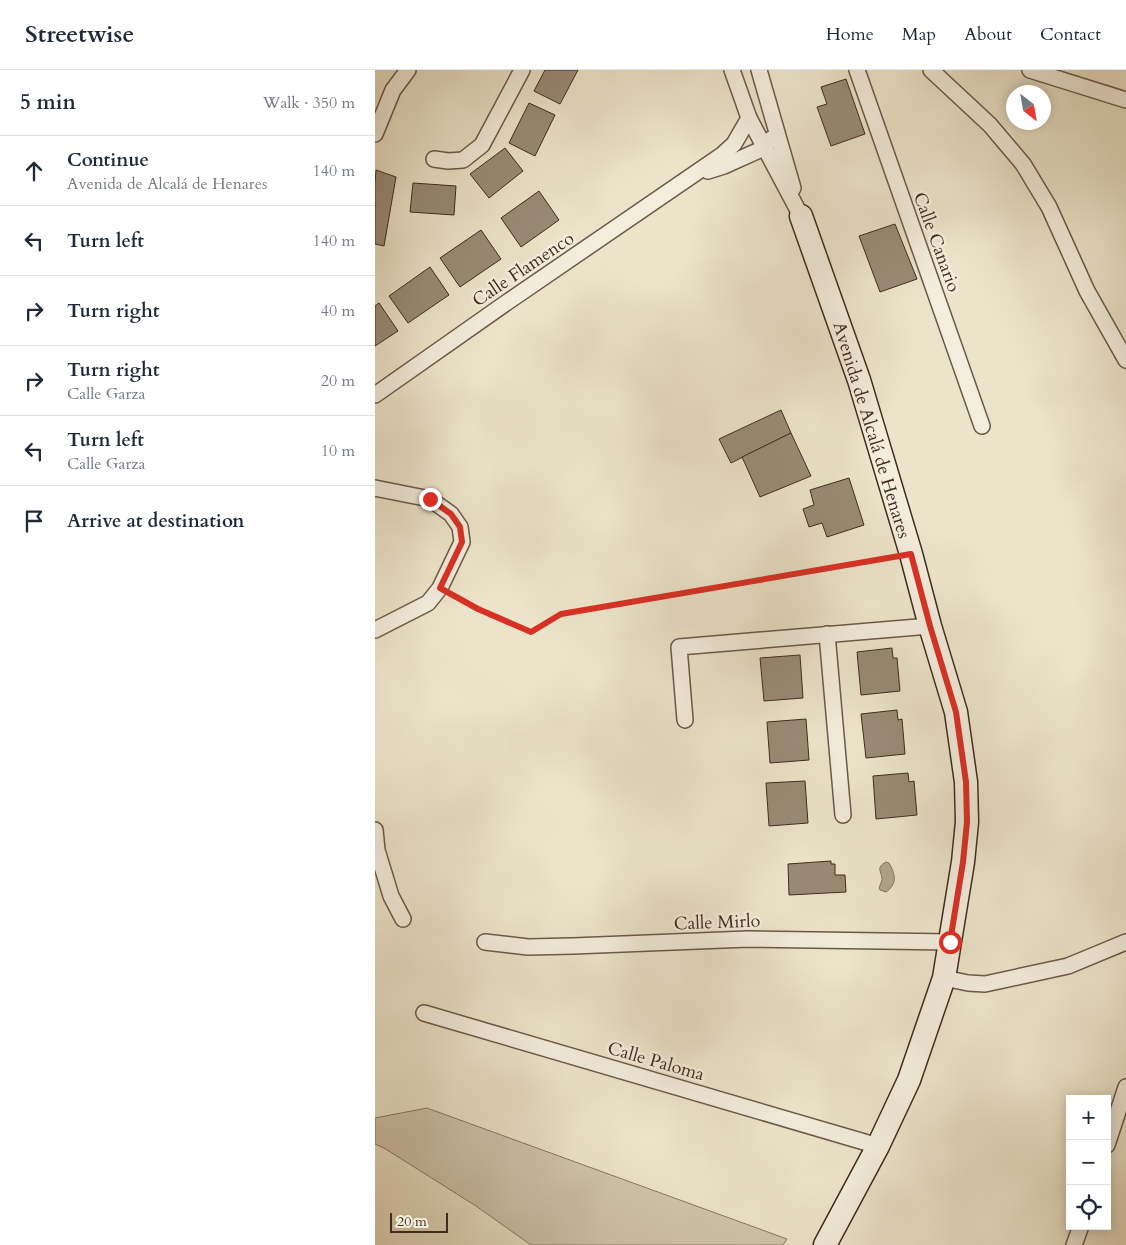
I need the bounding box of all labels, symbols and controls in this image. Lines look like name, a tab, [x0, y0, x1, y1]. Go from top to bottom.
text: Streetwise	[25, 18, 134, 51]
text: Home	[826, 22, 874, 47]
text: Map	[902, 22, 936, 47]
text: About	[964, 22, 1012, 47]
text: Contact	[1040, 22, 1101, 47]
north arrow	[1006, 85, 1051, 130]
text: 5 min	[20, 88, 76, 117]
text: Walk · 350 m	[263, 92, 355, 114]
text: Continue	[67, 147, 149, 173]
icon: ahead	[20, 157, 48, 185]
text: 140 m	[313, 160, 355, 182]
text: Avenida de Alcalá de Henares	[67, 173, 267, 195]
street label: Calle Canario	[907, 189, 966, 296]
street label: Calle Flamenco	[467, 226, 579, 313]
icon: left	[20, 227, 48, 255]
text: Turn left	[67, 228, 144, 254]
text: 140 m	[313, 230, 355, 252]
icon: right	[20, 297, 48, 325]
text: Turn right	[67, 298, 159, 324]
text: 40 m	[321, 300, 355, 322]
street label: Avenida de Alcalá de Henares	[827, 319, 916, 542]
text: Turn right	[67, 357, 159, 383]
icon: right	[20, 367, 48, 395]
text: 20 m	[321, 370, 355, 392]
text: Calle Garza	[67, 383, 145, 405]
text: Turn left	[67, 427, 144, 453]
icon: left	[20, 437, 48, 465]
text: 10 m	[321, 440, 355, 462]
text: Calle Garza	[67, 453, 145, 475]
route end	[419, 488, 442, 511]
icon: arrive	[20, 507, 48, 535]
text: Arrive at destination	[67, 508, 244, 534]
street label: Calle Mirlo	[673, 908, 761, 937]
route start	[939, 931, 962, 954]
street label: Calle Paloma	[605, 1036, 707, 1087]
map controls	[1066, 1095, 1111, 1230]
button: +	[1066, 1095, 1111, 1140]
button: −	[1066, 1140, 1111, 1185]
button: locate	[1066, 1185, 1111, 1230]
scale bar	[390, 1210, 447, 1233]
text: 20 m	[397, 1212, 427, 1231]

